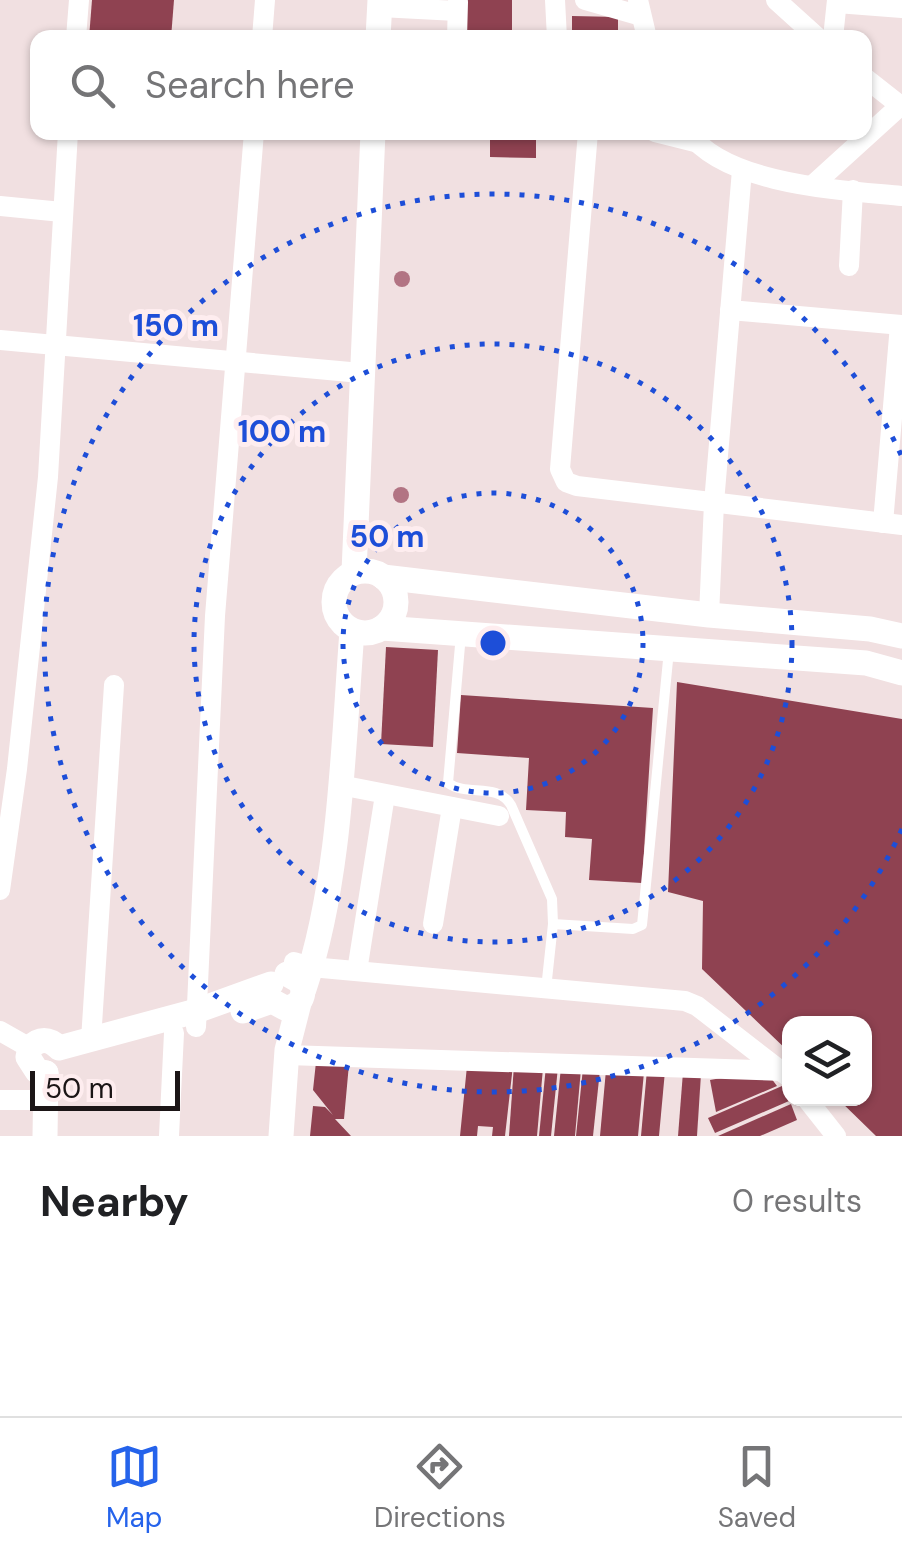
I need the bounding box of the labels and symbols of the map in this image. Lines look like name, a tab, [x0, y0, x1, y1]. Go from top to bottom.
text: 150 m	[133, 306, 219, 345]
text: 100 m	[238, 412, 326, 451]
text: 50 m	[349, 517, 425, 556]
centre of rings	[475, 625, 511, 661]
scale bar	[30, 1066, 180, 1110]

